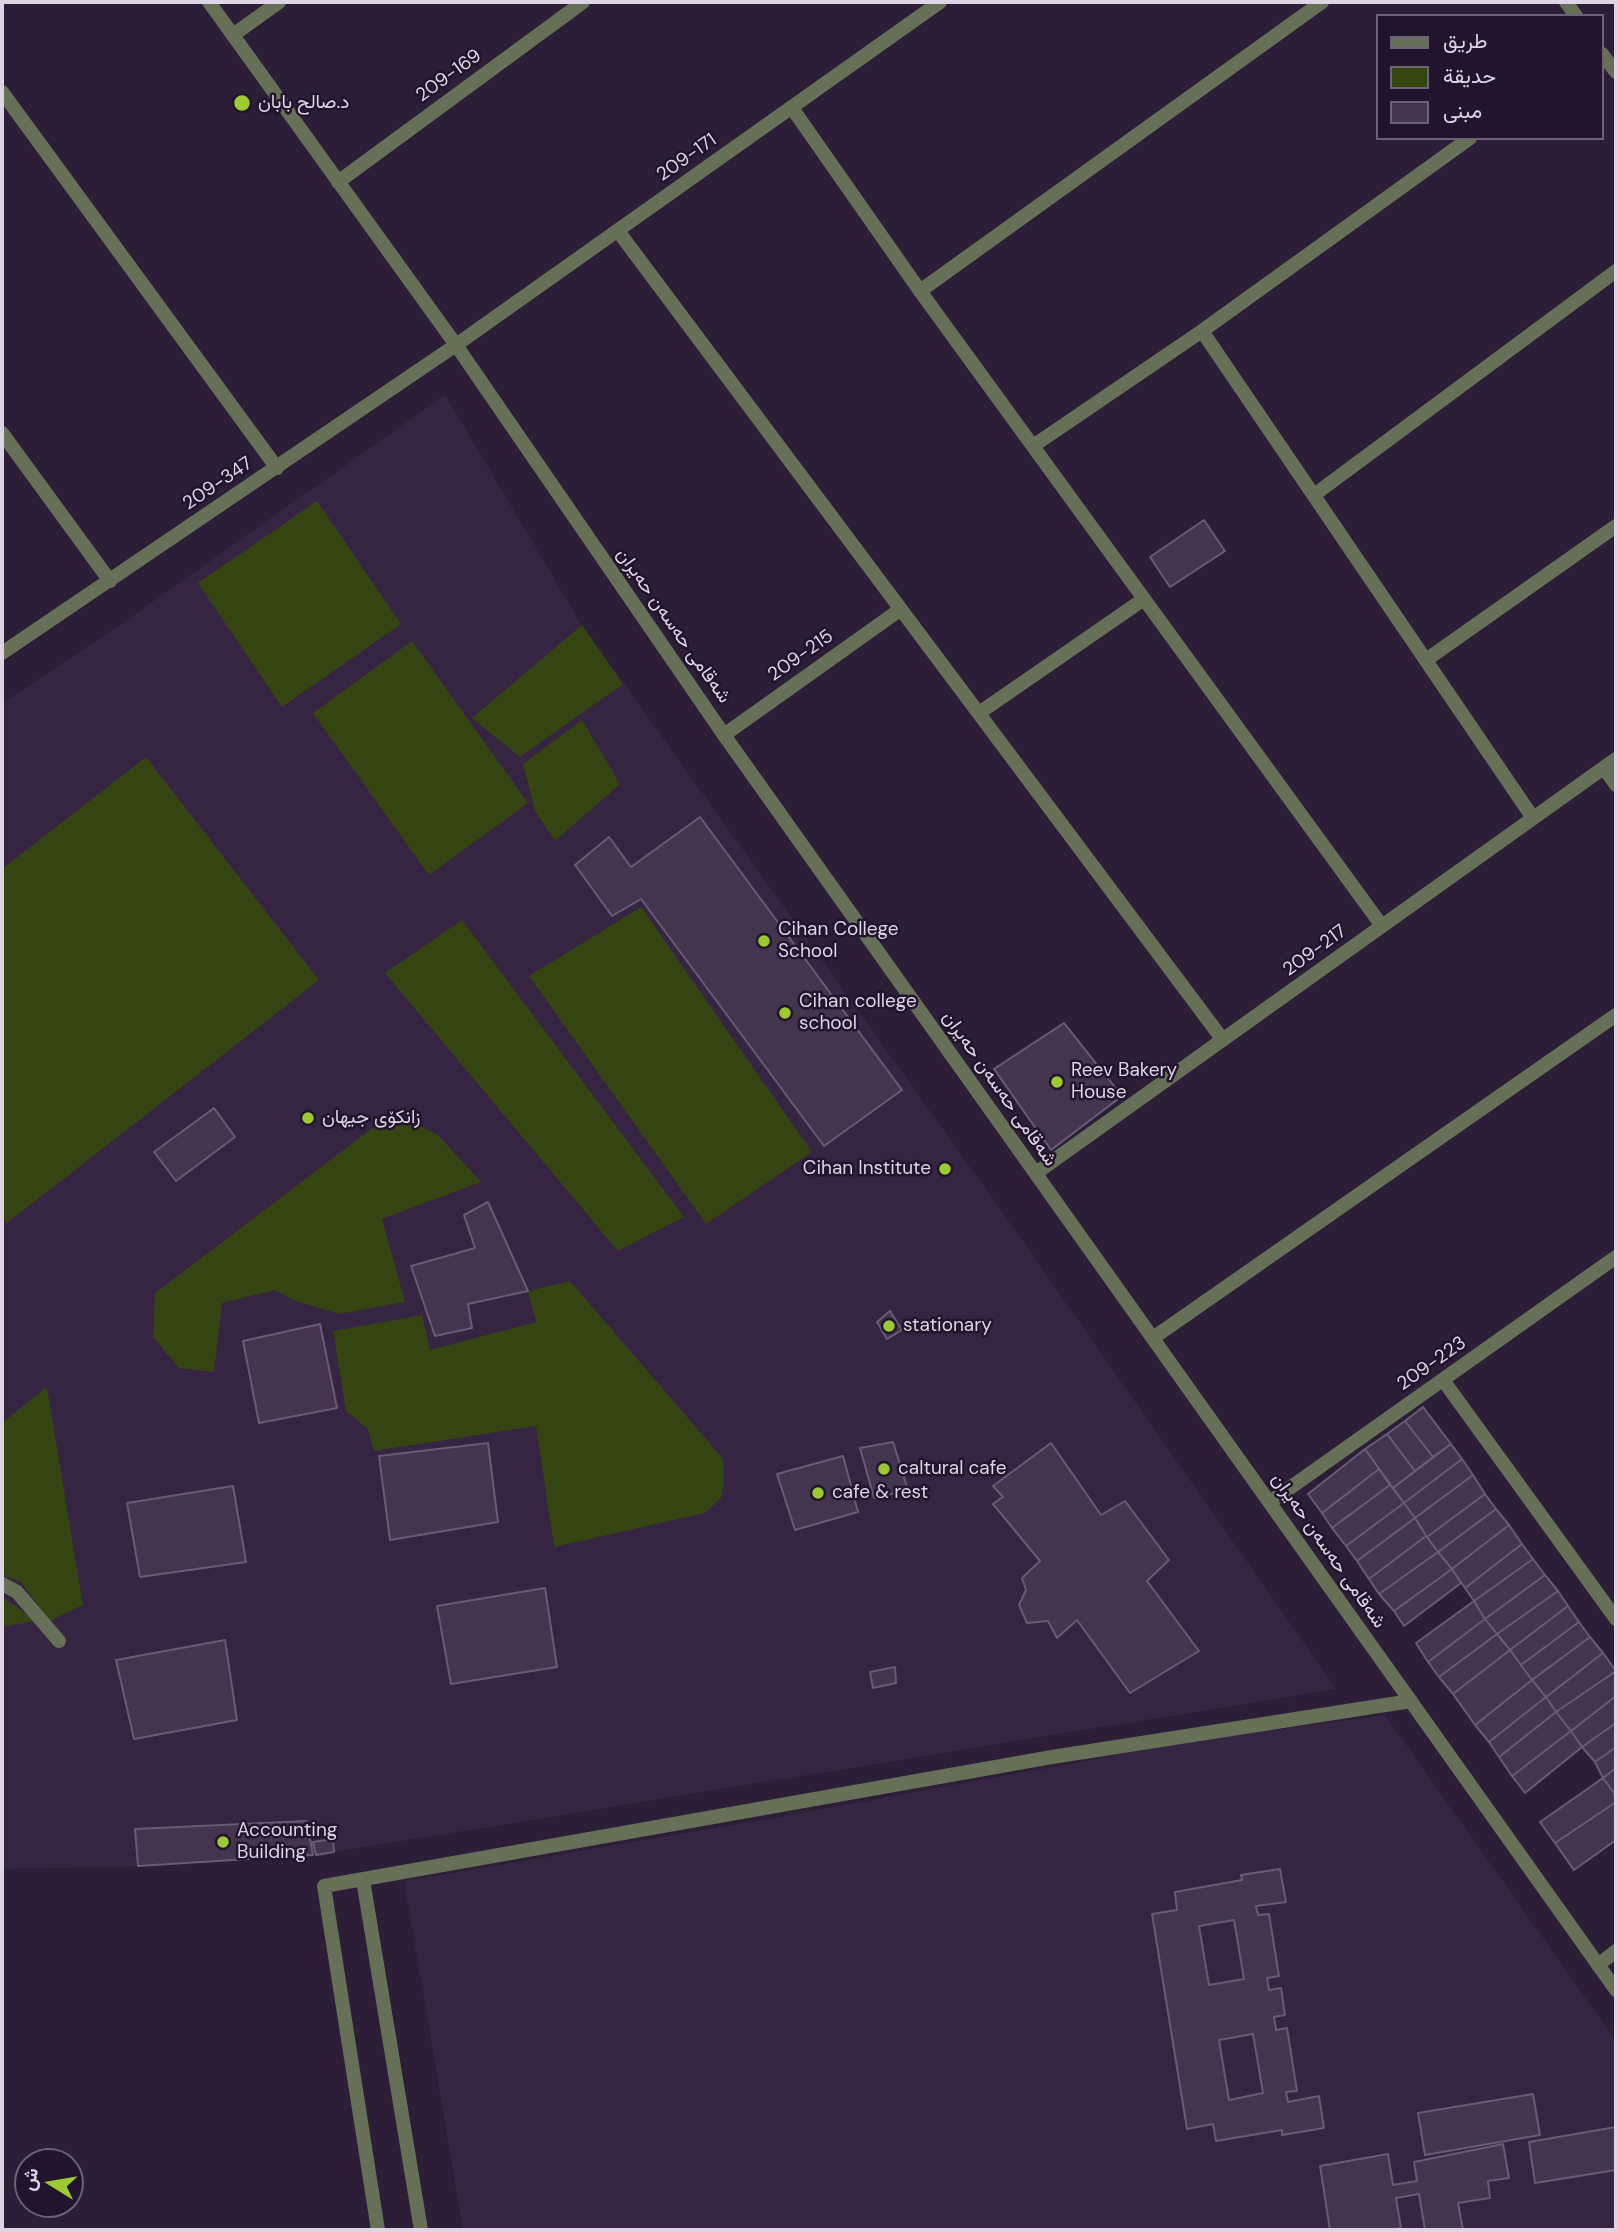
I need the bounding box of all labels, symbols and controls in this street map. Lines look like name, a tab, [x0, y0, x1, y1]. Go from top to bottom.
legend	[1376, 14, 1604, 140]
text: طريق	[1443, 27, 1488, 55]
street label: 209-169	[412, 45, 486, 107]
text: حديقة	[1443, 62, 1496, 90]
place label: د.صالح بابان	[258, 92, 349, 114]
marker: د.صالح بابان	[232, 93, 252, 113]
text: مبنى	[1443, 97, 1482, 125]
street label: 209-171	[653, 129, 721, 187]
street label: 209-347	[179, 452, 257, 516]
street label: شەقامی حەسەن حەیران	[611, 544, 735, 708]
street label: 209-215	[764, 625, 838, 687]
place label: Cihan College School	[778, 919, 899, 963]
street label: 209-217	[1279, 920, 1351, 982]
marker: Cihan College School	[756, 933, 772, 949]
place label: Cihan college school	[799, 991, 917, 1035]
marker: Cihan college school	[777, 1005, 793, 1021]
street label: شەقامی حەسەن حەیران	[937, 1007, 1061, 1171]
place label: Reev Bakery House	[1071, 1060, 1177, 1104]
marker: Reev Bakery House	[1049, 1074, 1065, 1090]
place label: زانکۆی جیھان	[322, 1107, 421, 1129]
marker: زانکۆی جیھان	[300, 1110, 316, 1126]
place label: Cihan Institute	[803, 1158, 931, 1180]
marker: Cihan Institute	[937, 1161, 953, 1177]
place label: stationary	[903, 1315, 992, 1337]
marker: stationary	[881, 1318, 897, 1334]
street label: 209-223	[1393, 1332, 1471, 1396]
place label: caltural cafe	[898, 1458, 1007, 1480]
marker: caltural cafe	[876, 1461, 892, 1477]
street label: شەقامی حەسەن حەیران	[1266, 1469, 1390, 1633]
place label: cafe & rest	[832, 1482, 928, 1504]
marker: cafe & rest	[810, 1485, 826, 1501]
place label: Accounting Building	[237, 1820, 337, 1864]
marker: Accounting Building	[215, 1834, 231, 1850]
north arrow	[14, 2148, 84, 2218]
text: ش	[15, 2166, 44, 2193]

